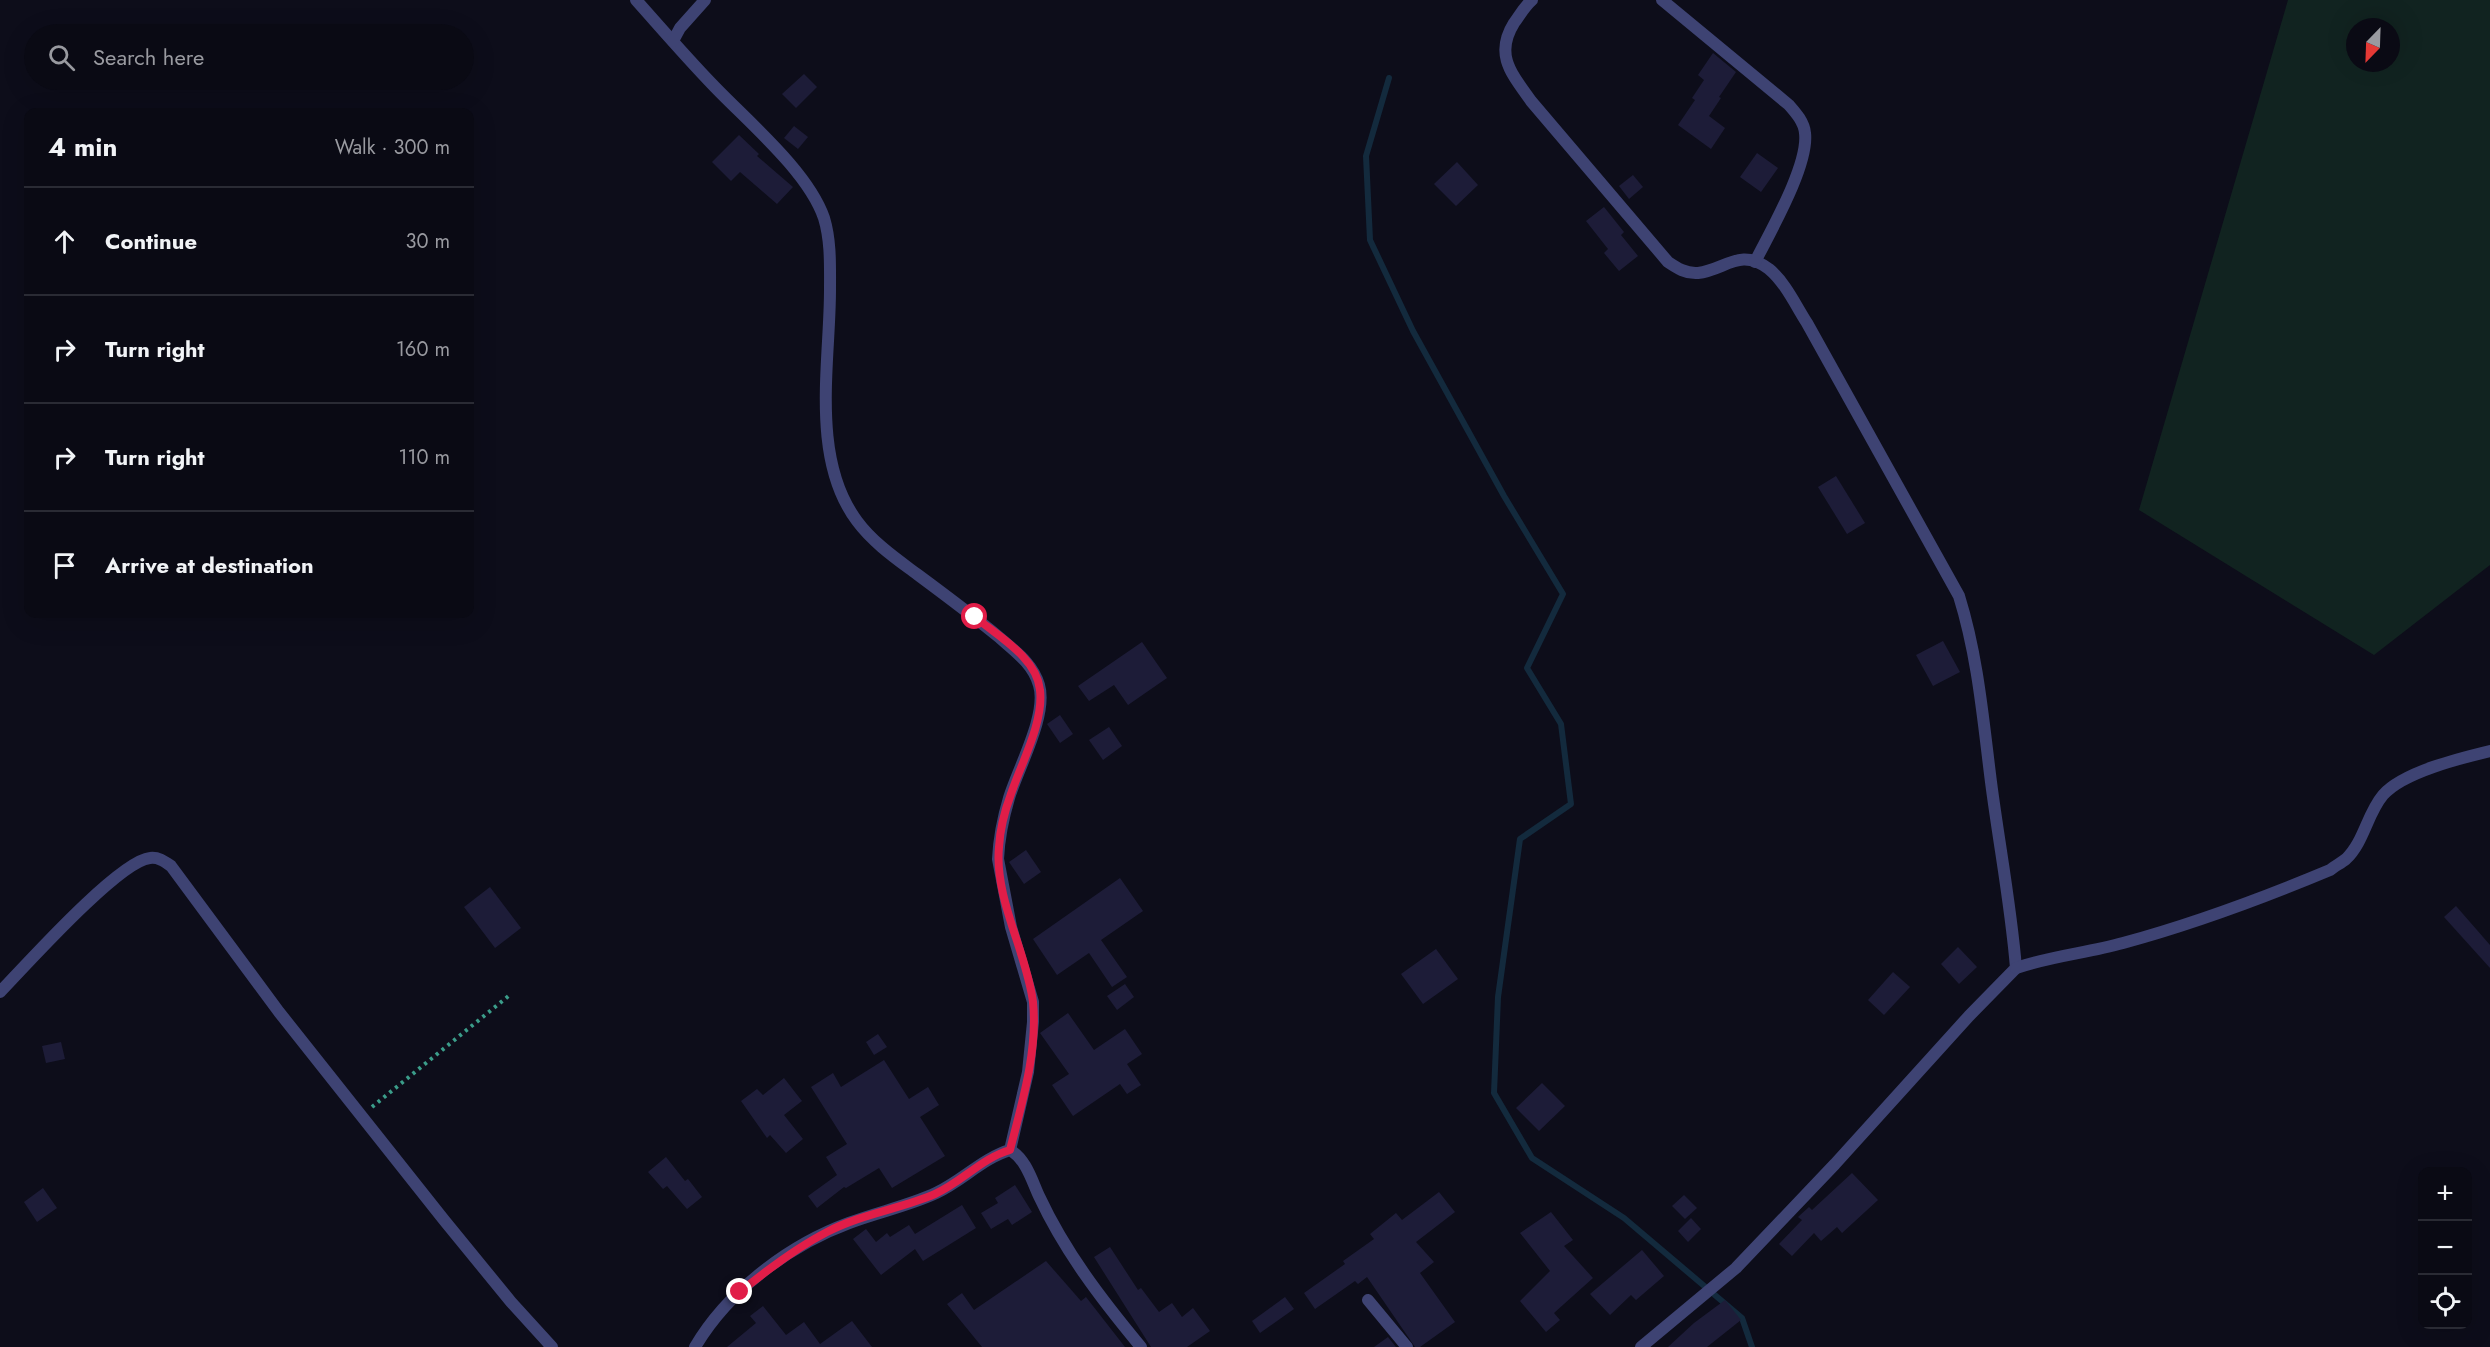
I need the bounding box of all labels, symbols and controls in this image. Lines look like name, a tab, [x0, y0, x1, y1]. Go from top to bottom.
north arrow	[2346, 18, 2400, 72]
search box	[24, 24, 474, 90]
icon: search	[45, 41, 78, 74]
text: Search here	[93, 41, 204, 73]
text: 4 min	[48, 128, 117, 166]
text: Walk · 300 m	[335, 133, 450, 162]
icon: ahead	[48, 225, 81, 258]
text: Continue	[105, 225, 197, 257]
text: 30 m	[405, 227, 450, 256]
icon: right	[48, 333, 81, 366]
text: Turn right	[105, 333, 205, 365]
text: 160 m	[396, 335, 450, 364]
icon: right	[48, 441, 81, 474]
text: Turn right	[105, 441, 205, 473]
text: 110 m	[398, 443, 450, 472]
icon: arrive	[48, 549, 81, 582]
text: Arrive at destination	[105, 549, 314, 581]
route start	[961, 603, 987, 629]
map controls	[2418, 1167, 2472, 1329]
button: +	[2418, 1167, 2472, 1221]
button: −	[2418, 1221, 2472, 1275]
button: locate	[2418, 1275, 2472, 1329]
route end	[726, 1278, 752, 1304]

